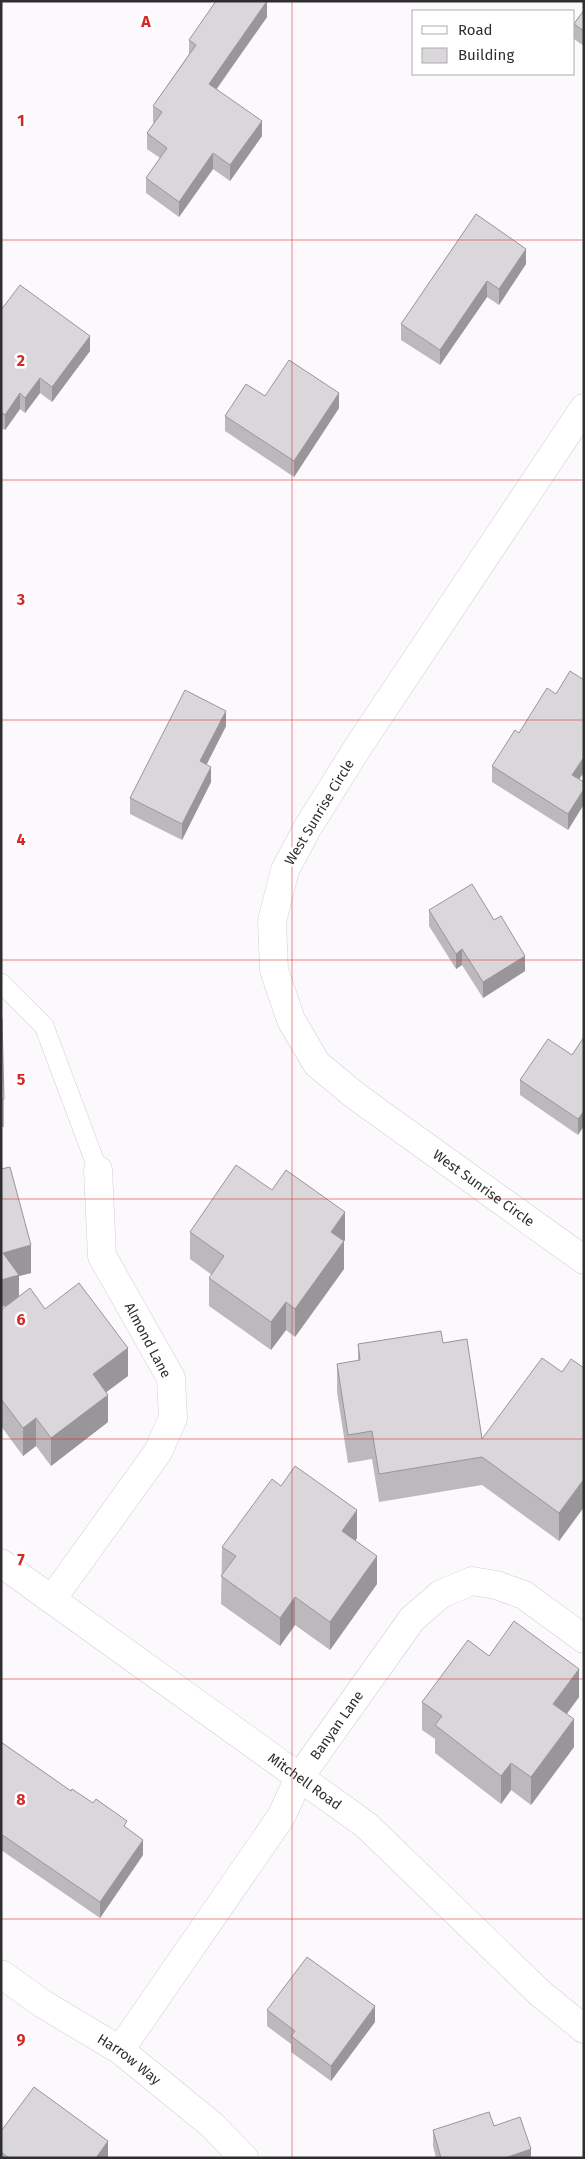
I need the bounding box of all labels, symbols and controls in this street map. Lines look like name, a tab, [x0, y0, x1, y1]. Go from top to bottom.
legend	[412, 10, 575, 75]
text: A	[140, 12, 151, 31]
text: Road	[458, 21, 493, 39]
text: Building	[458, 46, 514, 64]
text: 1	[17, 111, 25, 130]
text: 2	[17, 351, 25, 370]
text: 3	[16, 590, 25, 609]
street label: West Sunrise Circle	[281, 756, 358, 868]
text: 4	[16, 830, 26, 849]
text: 5	[17, 1070, 26, 1089]
street label: West Sunrise Circle	[429, 1146, 537, 1231]
street label: Almond Lane	[121, 1300, 175, 1381]
text: 6	[16, 1310, 26, 1329]
text: 7	[17, 1550, 25, 1569]
street label: Banyan Lane	[307, 1688, 367, 1763]
street label: Mitchell Road	[264, 1749, 345, 1814]
text: 8	[16, 1790, 26, 1809]
text: 9	[17, 2030, 26, 2049]
street label: Harrow Way	[94, 2030, 164, 2089]

